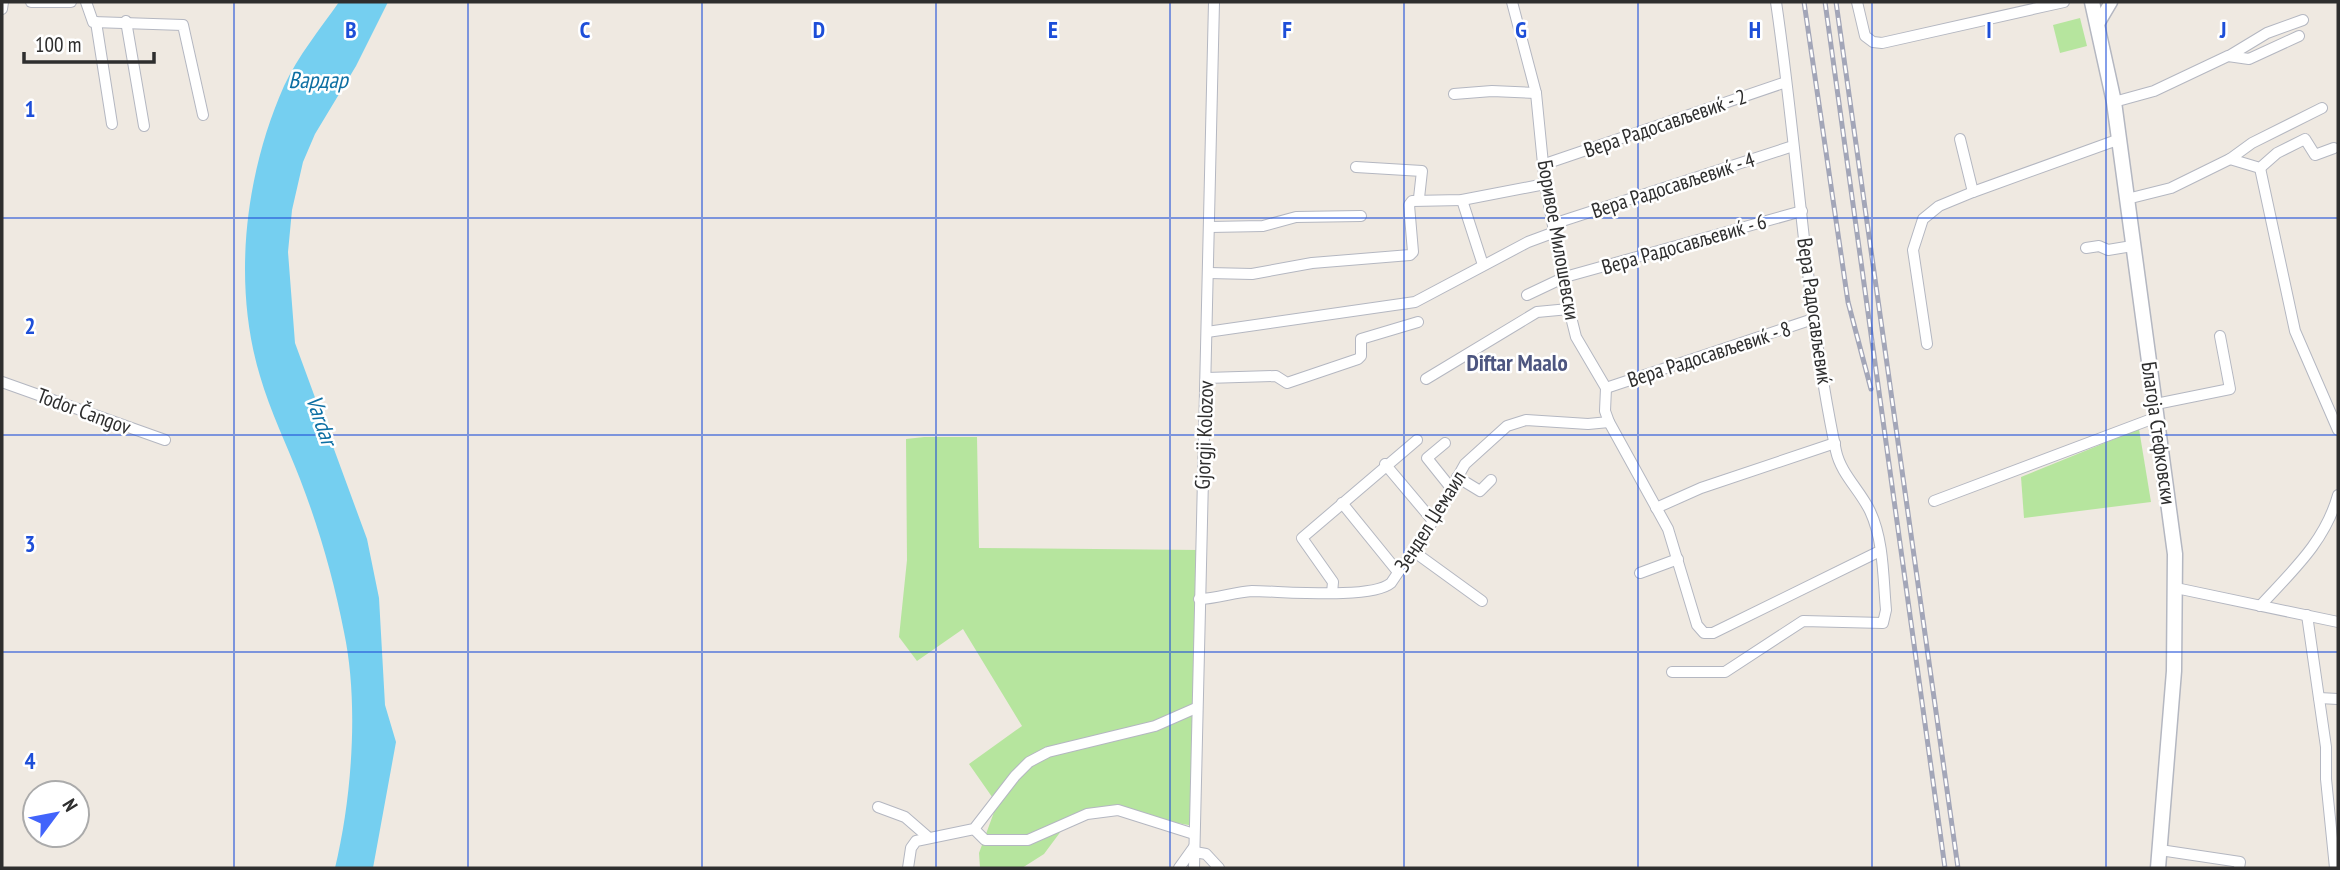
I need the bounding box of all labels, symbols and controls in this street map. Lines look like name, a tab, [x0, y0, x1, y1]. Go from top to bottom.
text: B	[345, 15, 357, 44]
text: C	[580, 15, 591, 44]
text: D	[813, 15, 825, 44]
text: E	[1048, 15, 1058, 44]
text: F	[1282, 15, 1292, 44]
text: G	[1515, 15, 1527, 44]
text: H	[1749, 15, 1761, 44]
text: I	[1986, 15, 1992, 44]
text: J	[2219, 15, 2226, 44]
scale bar	[24, 21, 154, 65]
text: 100 m	[35, 31, 81, 58]
water label: Вардар	[288, 65, 350, 94]
street label: Вера Радосављевиќ - 2	[1580, 83, 1750, 163]
text: 1	[25, 94, 36, 123]
street label: Вера Радосављевиќ - 4	[1588, 146, 1759, 224]
street label: Боривое Милошевски	[1532, 158, 1586, 322]
street label: Вера Радосављевиќ - 6	[1598, 208, 1770, 280]
street label: Вера Радосављевиќ	[1791, 236, 1839, 386]
text: 2	[25, 311, 36, 340]
street label: Вера Радосављевиќ - 8	[1624, 315, 1794, 393]
district label: Diftar Maalo	[1466, 348, 1568, 377]
street label: Благоја Стефковски	[2136, 360, 2182, 506]
street label: Gjorgji Kolozov	[1189, 379, 1219, 490]
street label: Todor Čangov	[33, 382, 135, 441]
water label: Vardar	[300, 391, 345, 452]
street label: Зендел Џемаил	[1388, 465, 1472, 577]
text: 3	[25, 529, 36, 558]
text: 4	[25, 746, 36, 775]
north arrow	[21, 779, 91, 849]
text: N	[58, 794, 83, 816]

